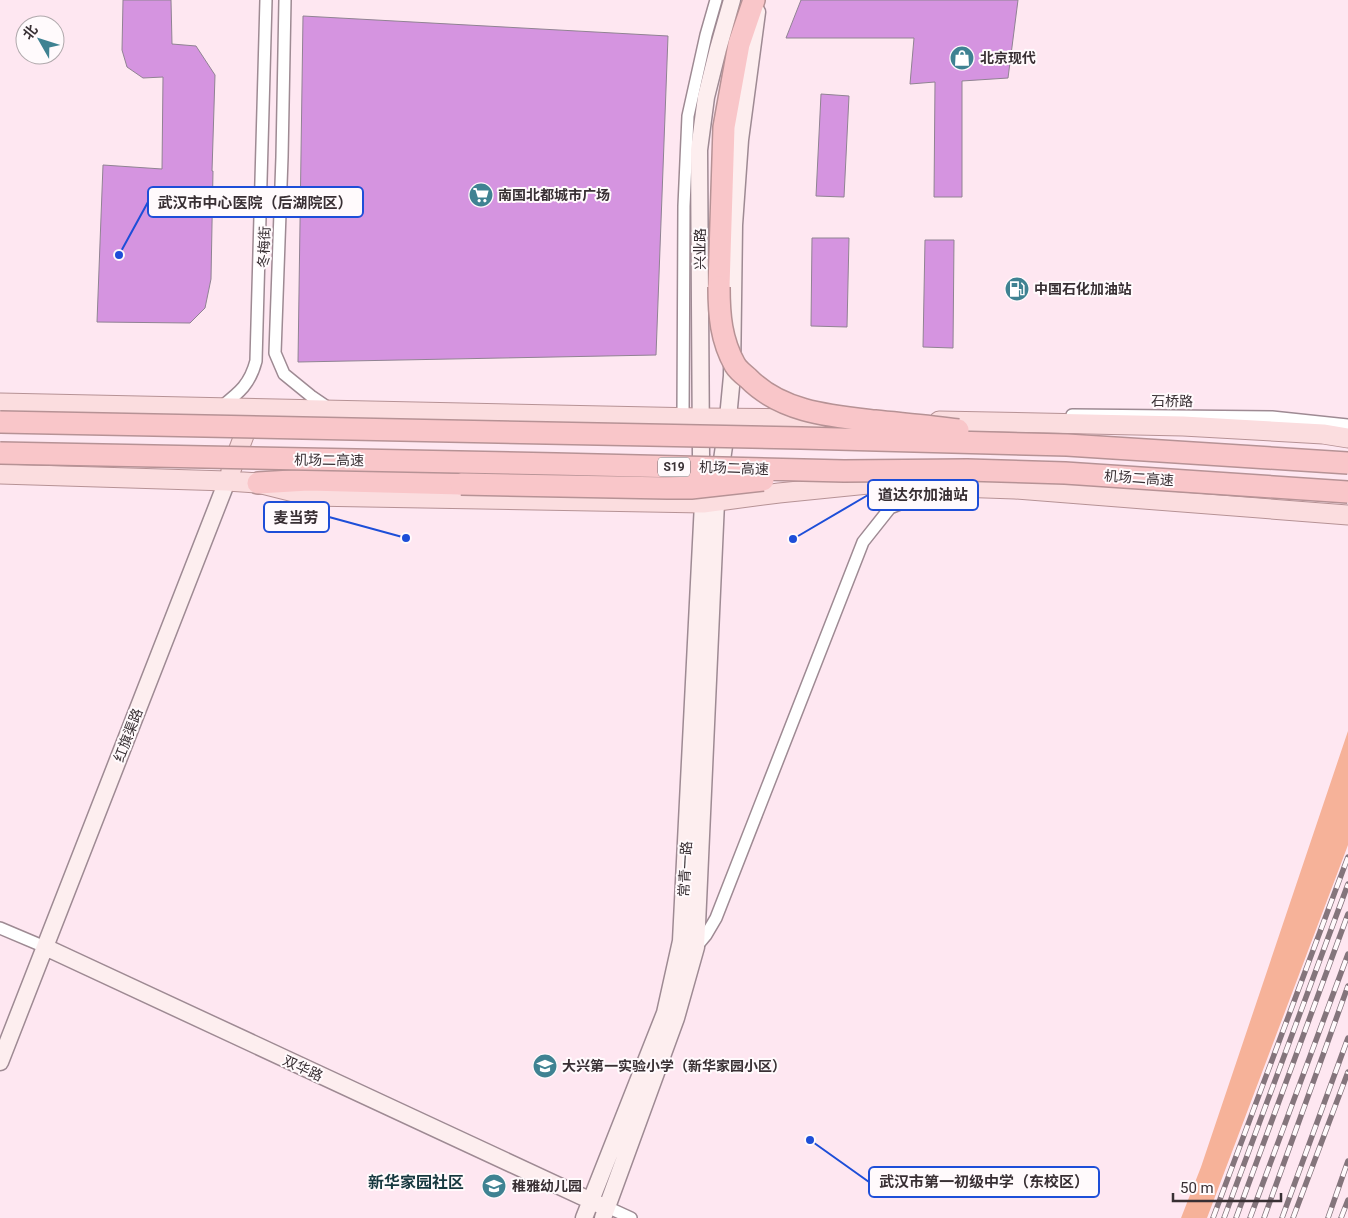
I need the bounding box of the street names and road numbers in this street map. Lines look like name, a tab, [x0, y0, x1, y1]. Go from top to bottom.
street label: 冬梅街	[255, 226, 273, 268]
street label: 兴业路	[692, 228, 708, 270]
street label: 石桥路	[1151, 393, 1193, 409]
street label: 机场二高速	[294, 451, 364, 469]
road number: S19	[658, 458, 690, 477]
street label: 机场二高速	[699, 459, 769, 477]
street label: 机场二高速	[1104, 468, 1174, 488]
street label: 红旗渠路	[110, 706, 146, 764]
street label: 常青一路	[676, 841, 694, 897]
street label: 双华路	[281, 1052, 325, 1084]

